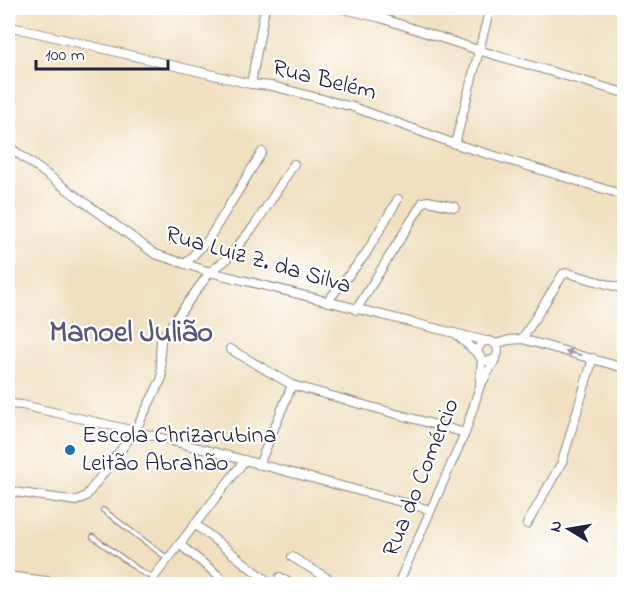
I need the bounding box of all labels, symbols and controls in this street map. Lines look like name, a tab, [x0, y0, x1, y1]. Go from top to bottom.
scale bar	[36, 33, 168, 71]
text: 100 m	[45, 43, 85, 69]
street label: Rua Belém	[268, 51, 380, 111]
street label: Rua Luiz Z. da Silva	[161, 218, 355, 304]
district label: Manoel Julião	[49, 312, 213, 356]
one-way arrow	[564, 348, 582, 357]
street label: Rua do Comércio	[374, 394, 470, 562]
place label: Escola Chrizarubina Leitão Abrahão	[82, 419, 276, 482]
marker: Escola Chrizarubina Leitão Abrahão	[63, 443, 77, 457]
north arrow	[539, 499, 599, 559]
text: N	[543, 519, 569, 534]

